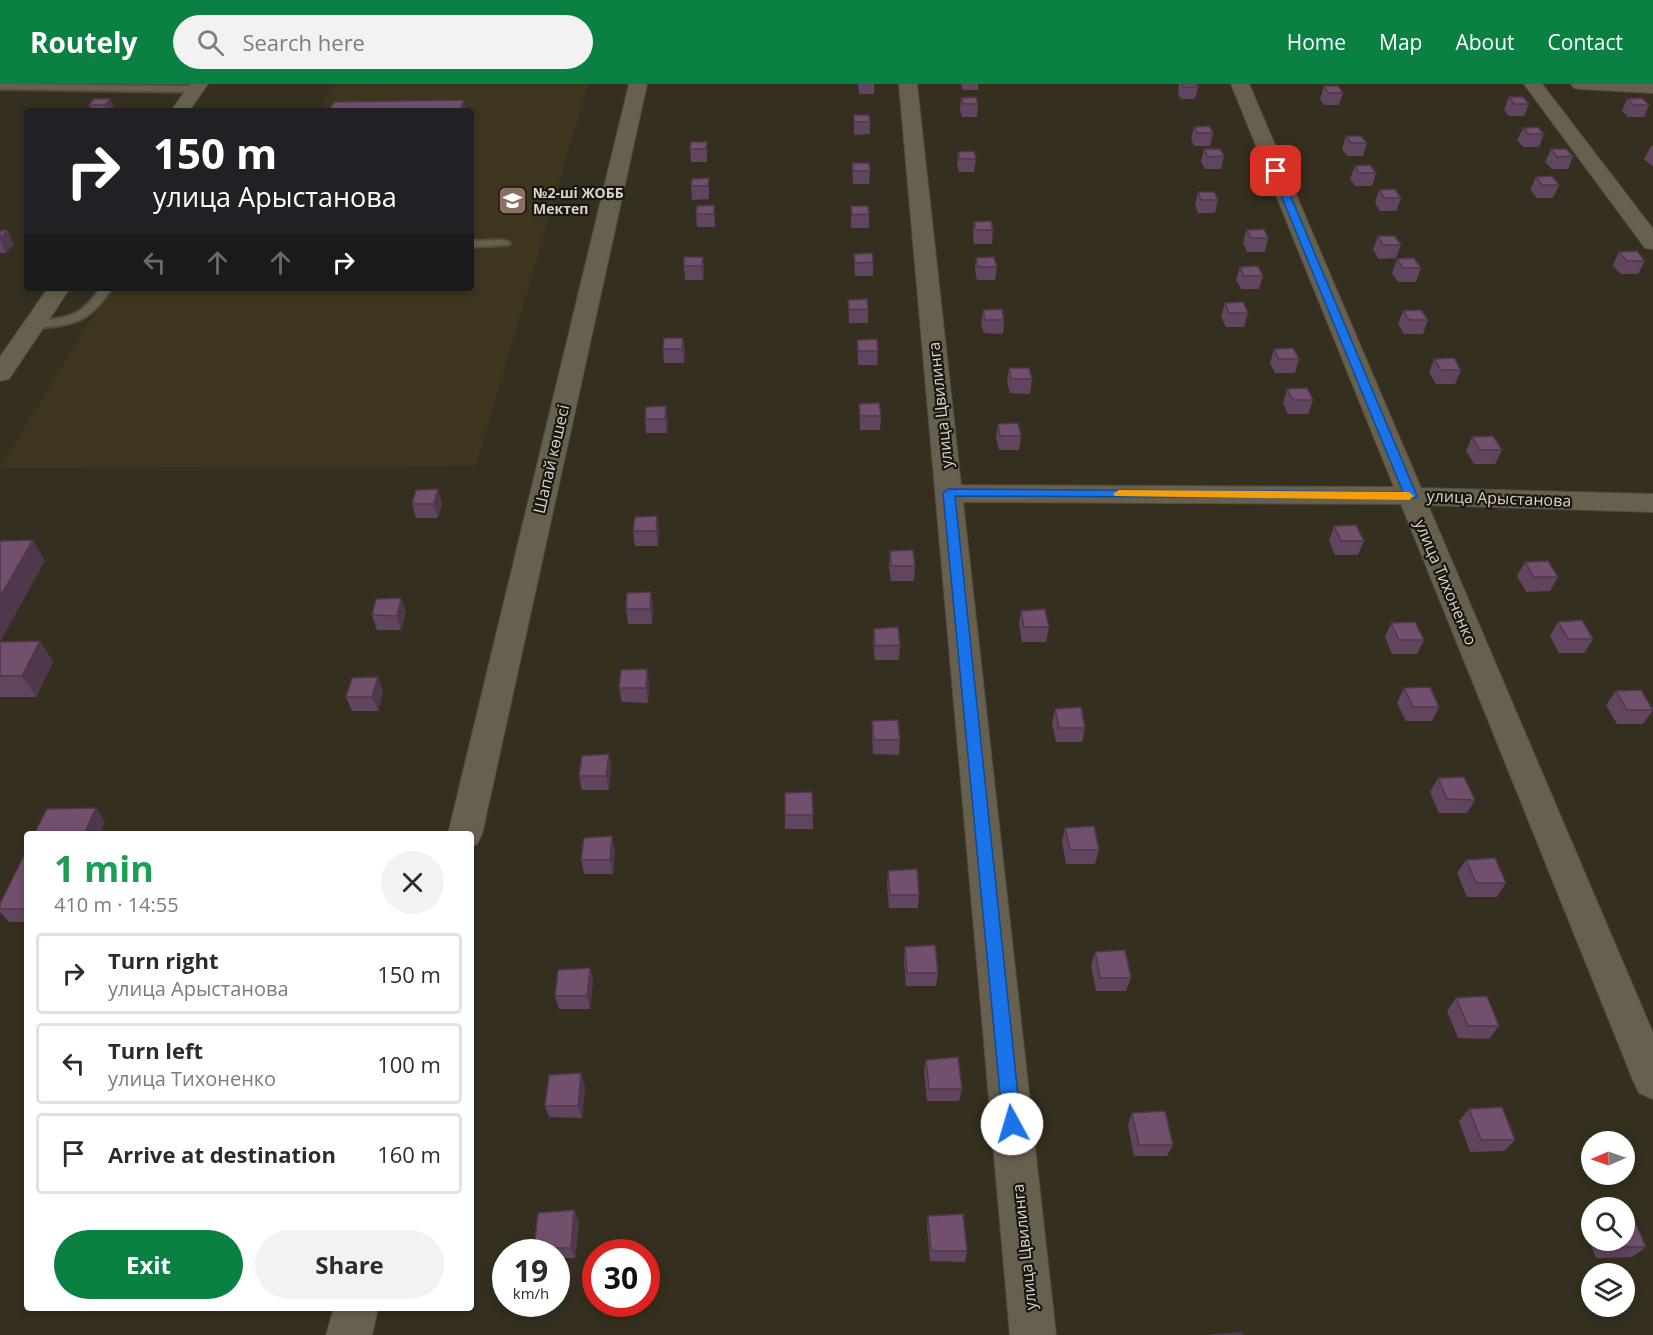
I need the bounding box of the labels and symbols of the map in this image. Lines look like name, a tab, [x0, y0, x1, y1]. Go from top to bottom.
pin	[1250, 145, 1301, 196]
place label: №2-ші ЖОББ Мектеп	[533, 183, 624, 218]
school or university icon: №2-ші ЖОББ Мектеп	[496, 184, 528, 216]
street label: улица Цвилинга	[922, 341, 958, 469]
street label: Шапай көшесі	[528, 402, 574, 516]
street label: улица Арыстанова	[1426, 484, 1572, 512]
street label: улица Тихоненко	[1410, 516, 1482, 648]
position arrow	[980, 1092, 1044, 1156]
north arrow	[1581, 1131, 1635, 1185]
street label: улица Цвилинга	[1006, 1183, 1042, 1311]
speed limit sign: 30	[582, 1239, 660, 1317]

